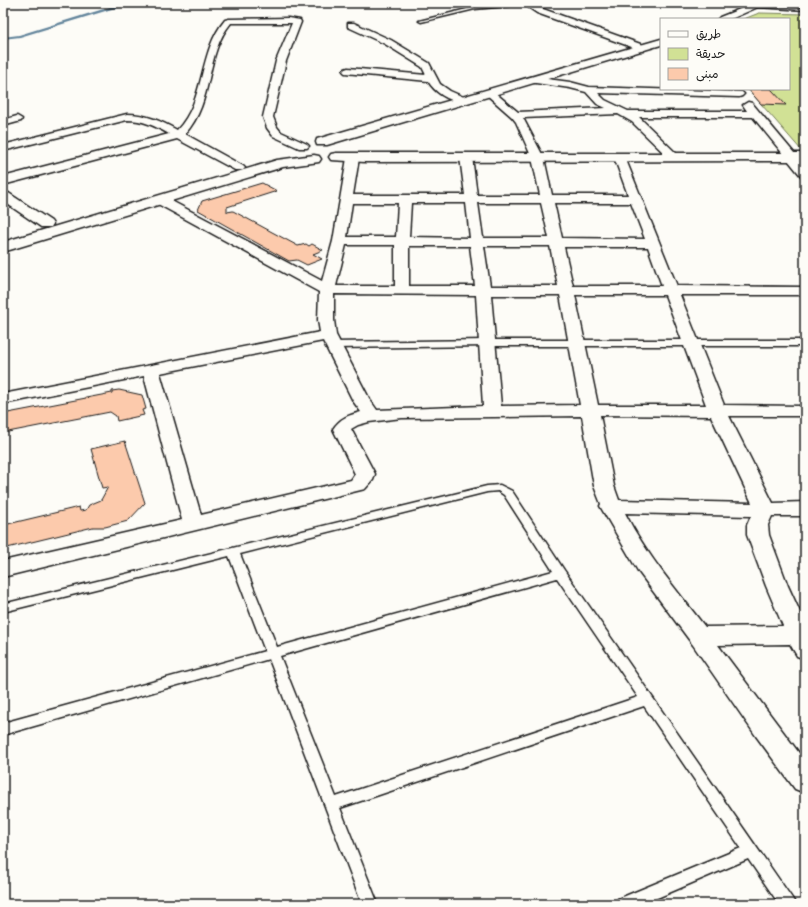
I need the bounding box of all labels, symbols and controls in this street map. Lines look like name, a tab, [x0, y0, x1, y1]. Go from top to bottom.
legend	[660, 18, 790, 90]
text: طريق	[696, 26, 721, 41]
text: حديقة	[696, 46, 725, 61]
text: مبنى	[696, 66, 719, 82]

